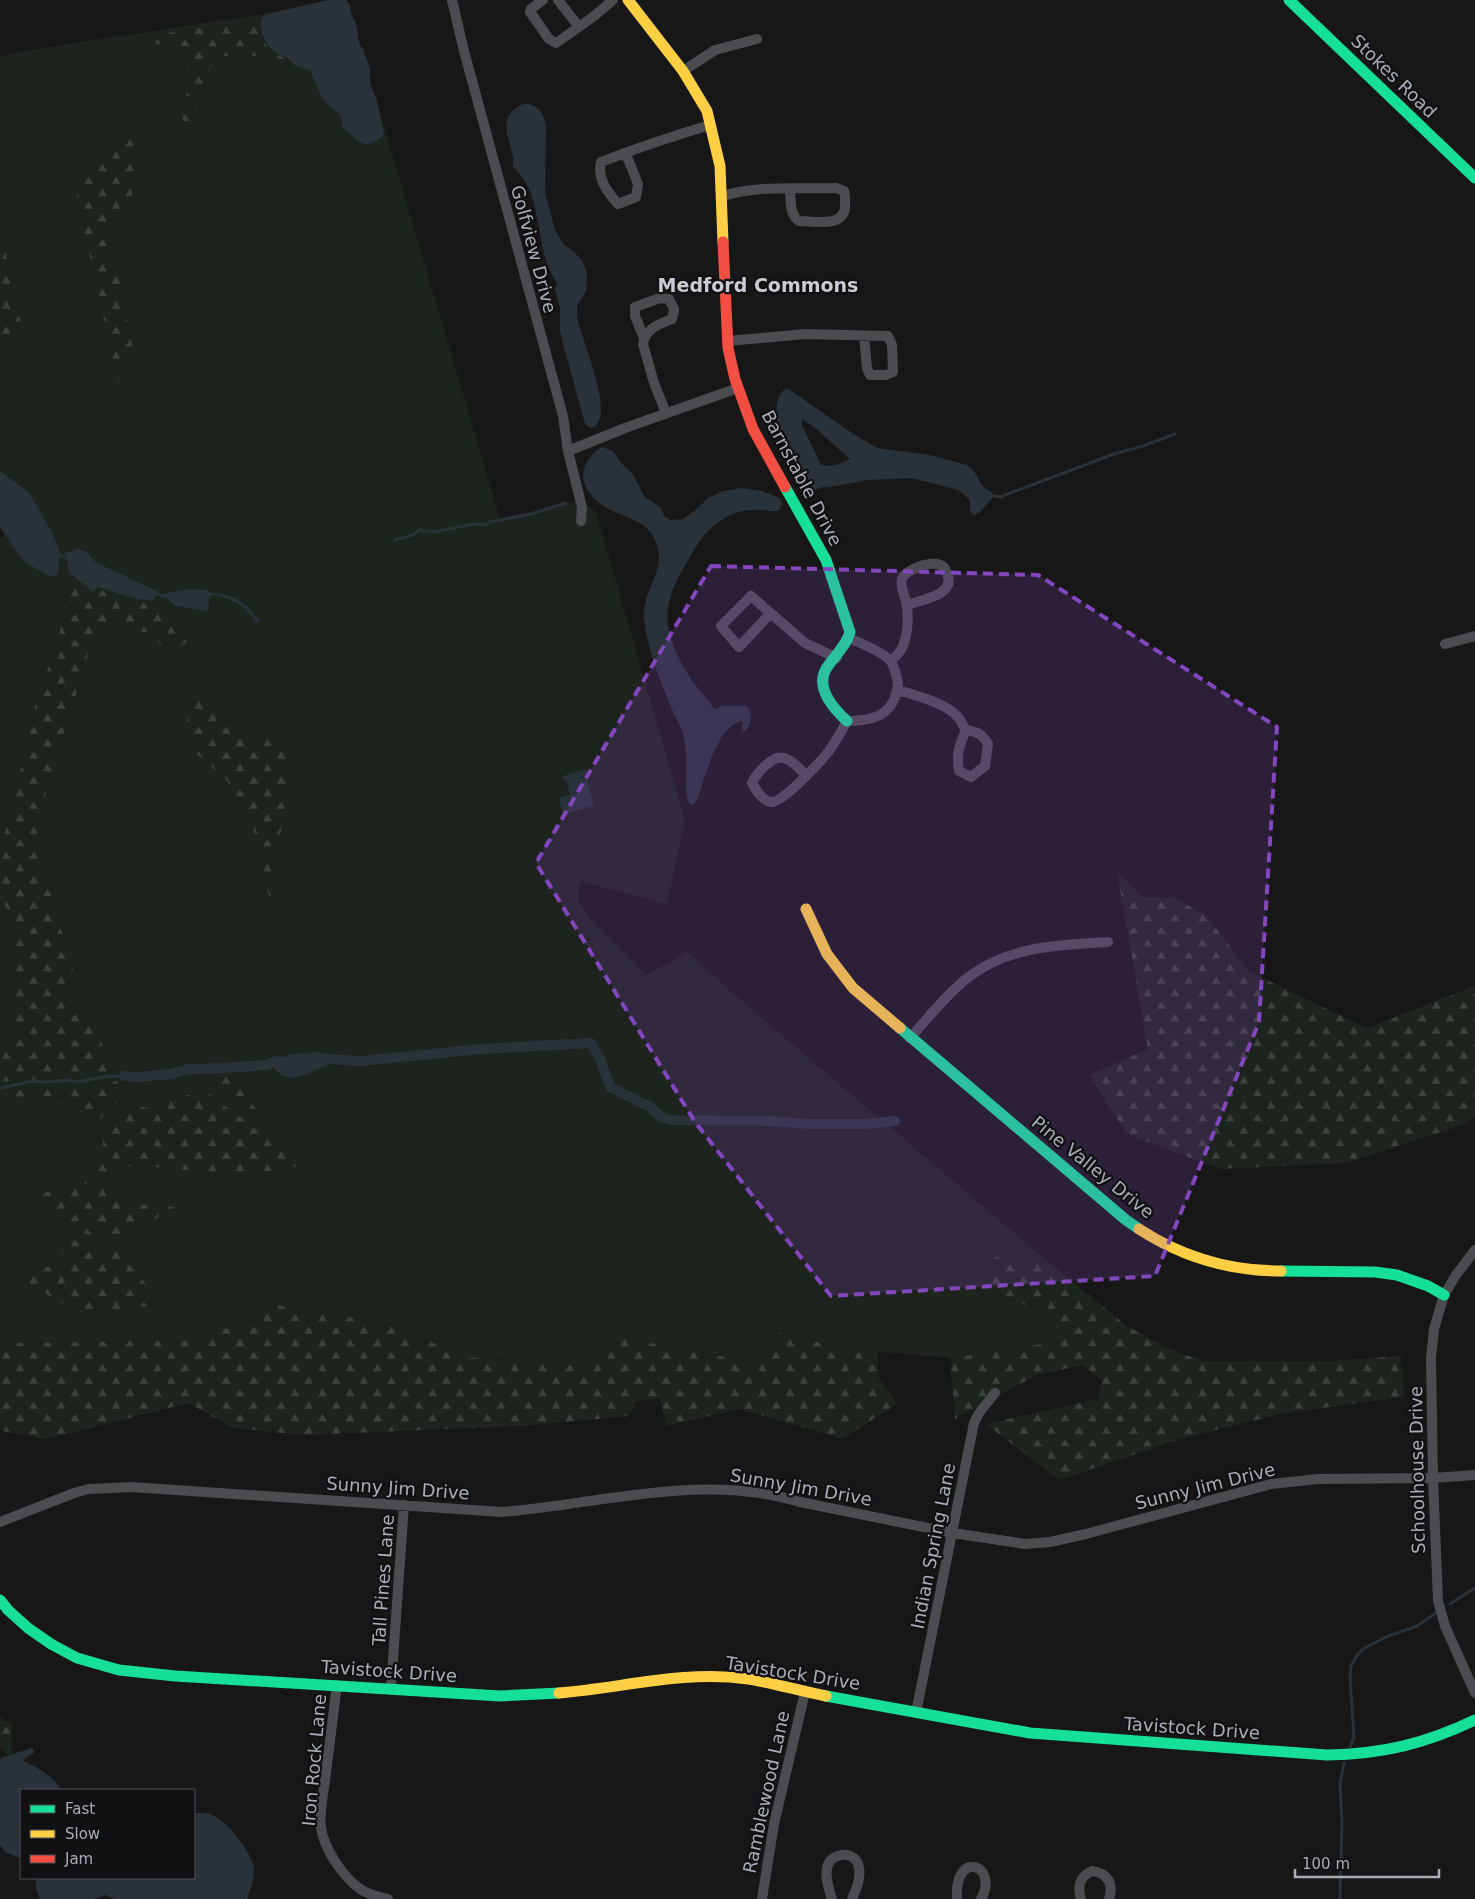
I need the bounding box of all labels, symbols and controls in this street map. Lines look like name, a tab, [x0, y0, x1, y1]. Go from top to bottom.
street label: Stokes Road	[1347, 30, 1441, 122]
street label: Golfview Drive	[507, 183, 561, 315]
district label: Medford Commons	[658, 274, 858, 296]
street label: Barnstable Drive	[757, 407, 847, 549]
street label: Pine Valley Drive	[1028, 1111, 1158, 1223]
street label: Schoolhouse Drive	[1405, 1386, 1429, 1554]
street label: Sunny Jim Drive	[1133, 1458, 1277, 1514]
street label: Indian Spring Lane	[907, 1461, 959, 1631]
street label: Sunny Jim Drive	[728, 1464, 874, 1510]
street label: Sunny Jim Drive	[326, 1473, 470, 1503]
street label: Tall Pines Lane	[368, 1514, 398, 1647]
street label: Tavistock Drive	[723, 1652, 862, 1694]
street label: Tavistock Drive	[319, 1656, 458, 1686]
street label: Iron Rock Lane	[298, 1693, 330, 1827]
street label: Ramblewood Lane	[739, 1709, 793, 1875]
street label: Tavistock Drive	[1122, 1713, 1261, 1743]
legend	[20, 1789, 195, 1879]
text: Fast	[65, 1800, 95, 1818]
text: Slow	[65, 1825, 100, 1843]
scale bar	[1295, 1846, 1439, 1878]
text: Jam	[64, 1850, 93, 1868]
text: 100 m	[1302, 1855, 1350, 1873]

